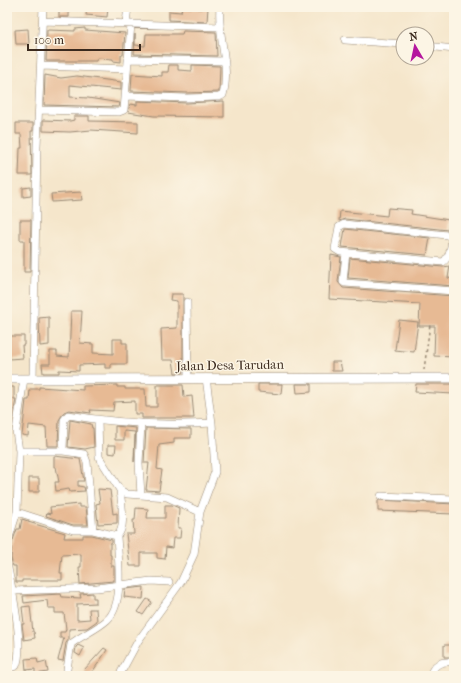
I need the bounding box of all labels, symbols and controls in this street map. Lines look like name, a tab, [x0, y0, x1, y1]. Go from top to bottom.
scale bar	[28, 26, 140, 52]
north arrow	[395, 26, 435, 66]
text: N	[408, 29, 419, 44]
text: 100 m	[34, 33, 64, 47]
street label: Jalan Desa Tarudan	[175, 357, 284, 373]

